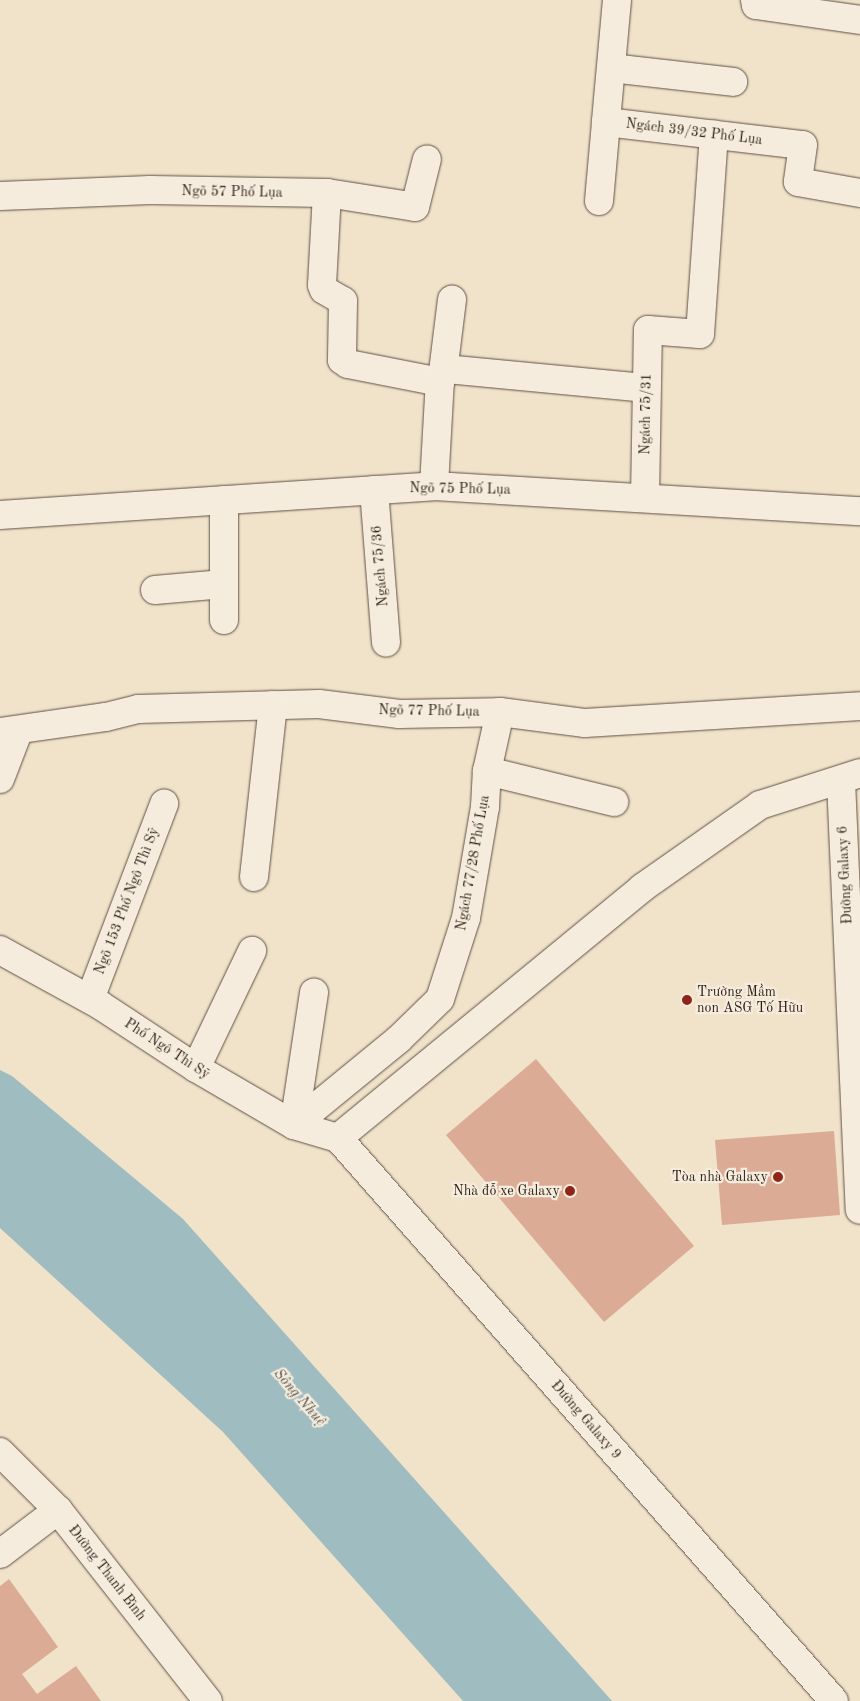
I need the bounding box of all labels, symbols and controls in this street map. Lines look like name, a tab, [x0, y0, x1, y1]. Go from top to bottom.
street label: Ngách 39/32 Phố Lụa	[625, 115, 763, 149]
street label: Ngõ 57 Phố Lụa	[181, 183, 283, 201]
street label: Ngách 75/31	[637, 373, 655, 455]
street label: Ngõ 75 Phố Lụa	[409, 480, 511, 498]
street label: Ngách 75/36	[368, 525, 392, 607]
street label: Ngõ 77 Phố Lụa	[378, 702, 480, 720]
street label: Ngách 77/28 Phố Lụa	[453, 794, 493, 932]
street label: Ngõ 153 Phố Ngô Thì Sỹ	[91, 825, 163, 977]
street label: Đường Galaxy 6	[834, 825, 856, 925]
place label: Trường Mầm non ASG Tố Hữu	[697, 984, 803, 1016]
marker: Trường Mầm non ASG Tố Hữu	[681, 994, 693, 1006]
street label: Phố Ngô Thì Sỹ	[121, 1015, 213, 1083]
place label: Tòa nhà Galaxy	[672, 1169, 768, 1185]
marker: Tòa nhà Galaxy	[772, 1171, 784, 1183]
place label: Nhà đỗ xe Galaxy	[453, 1183, 560, 1199]
marker: Nhà đỗ xe Galaxy	[564, 1185, 576, 1197]
water label: Sông Nhuệ	[269, 1366, 329, 1430]
street label: Đường Galaxy 9	[547, 1377, 625, 1463]
street label: Đường Thanh Bình	[65, 1522, 149, 1624]

